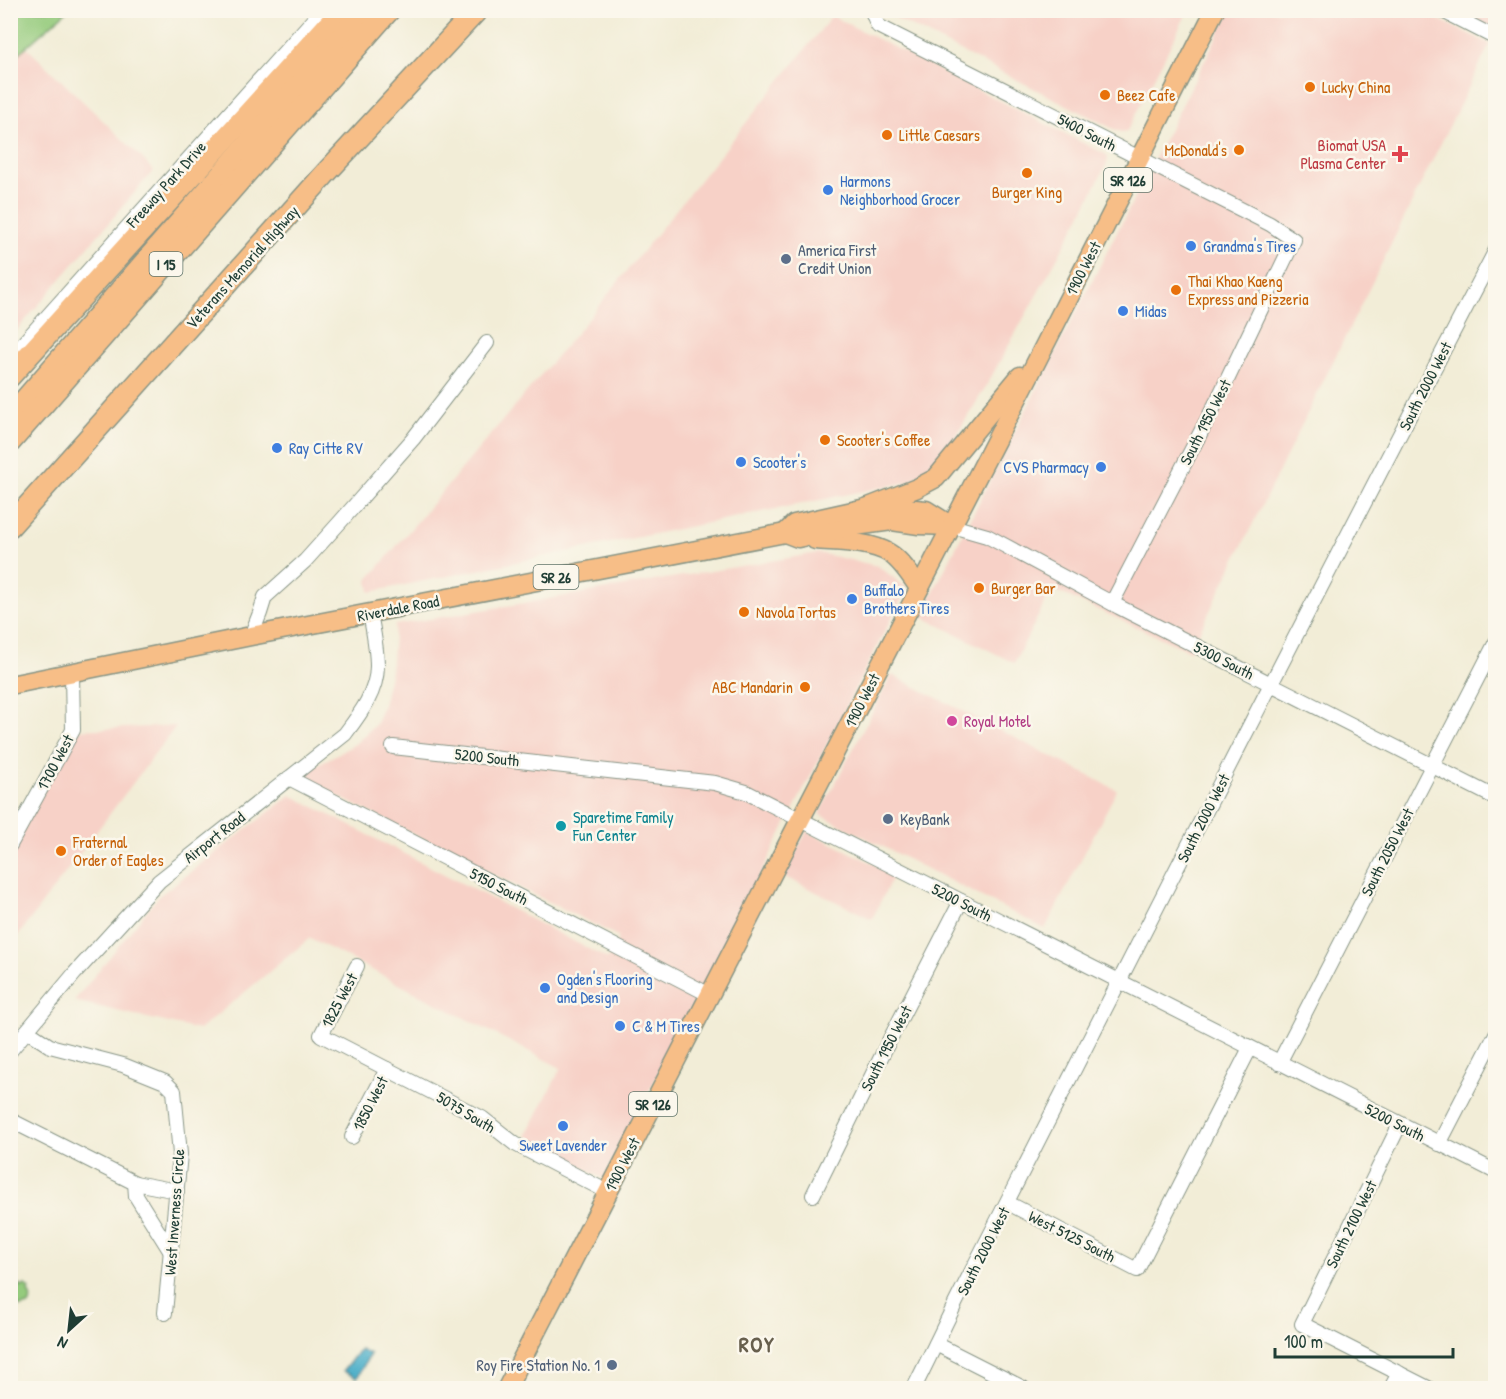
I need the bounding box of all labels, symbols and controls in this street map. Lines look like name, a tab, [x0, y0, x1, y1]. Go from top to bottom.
place label: Lucky China	[1322, 76, 1390, 98]
marker: Lucky China	[1303, 80, 1317, 94]
place label: Beez Cafe	[1117, 84, 1176, 106]
marker: Beez Cafe	[1098, 88, 1112, 102]
street label: 5400 South	[1054, 108, 1120, 156]
place label: Little Caesars	[899, 124, 980, 146]
marker: Little Caesars	[880, 128, 894, 142]
place label: Biomat USA Plasma Center	[1300, 134, 1386, 174]
street label: Freeway Park Drive	[120, 135, 211, 233]
place label: McDonald's	[1164, 139, 1227, 161]
marker: McDonald's	[1232, 143, 1246, 157]
marker: Biomat USA Plasma Center	[1391, 145, 1409, 163]
marker: Burger King	[1020, 166, 1034, 180]
road number: SR 126	[1104, 168, 1152, 192]
place label: Harmons Neighborhood Grocer	[840, 170, 960, 210]
place label: Burger King	[992, 181, 1062, 203]
marker: Harmons Neighborhood Grocer	[821, 183, 835, 197]
street label: Veterans Memorial Highway	[181, 200, 304, 334]
place label: Grandma's Tires	[1203, 235, 1296, 257]
street label: 1900 West	[1060, 237, 1106, 299]
place label: America First Credit Union	[798, 239, 877, 279]
marker: Grandma's Tires	[1184, 239, 1198, 253]
road number: I 15	[150, 252, 182, 276]
marker: America First Credit Union	[779, 252, 793, 266]
place label: Thai Khao Kaeng Express and Pizzeria	[1188, 270, 1308, 310]
marker: Thai Khao Kaeng Express and Pizzeria	[1169, 283, 1183, 297]
place label: Midas	[1135, 300, 1167, 322]
marker: Midas	[1116, 304, 1130, 318]
street label: South 2000 West	[1393, 338, 1457, 434]
street label: South 1950 West	[1174, 375, 1236, 469]
place label: Scooter's Coffee	[837, 429, 931, 451]
marker: Scooter's Coffee	[818, 433, 832, 447]
place label: Ray Citte RV	[289, 437, 363, 459]
marker: Ray Citte RV	[270, 441, 284, 455]
place label: Scooter's	[753, 451, 806, 473]
marker: Scooter's	[734, 455, 748, 469]
place label: CVS Pharmacy	[1003, 456, 1089, 478]
marker: CVS Pharmacy	[1094, 460, 1108, 474]
road number: SR 26	[534, 565, 578, 589]
place label: Burger Bar	[991, 577, 1056, 599]
place label: Buffalo Brothers Tires	[864, 579, 949, 619]
marker: Burger Bar	[972, 581, 986, 595]
street label: Riverdale Road	[355, 589, 441, 627]
marker: Buffalo Brothers Tires	[845, 592, 859, 606]
place label: Navola Tortas	[756, 601, 836, 623]
marker: Navola Tortas	[737, 605, 751, 619]
street label: 5300 South	[1190, 636, 1258, 685]
street label: 1900 West	[839, 669, 885, 731]
place label: ABC Mandarin	[712, 676, 793, 698]
marker: ABC Mandarin	[798, 680, 812, 694]
place label: Royal Motel	[964, 710, 1032, 732]
marker: Royal Motel	[945, 714, 959, 728]
street label: 1700 West	[31, 730, 79, 793]
street label: 5200 South	[454, 743, 521, 771]
street label: South 2000 West	[1171, 770, 1235, 866]
street label: South 2050 West	[1355, 804, 1419, 900]
street label: Airport Road	[179, 806, 249, 868]
place label: Sparetime Family Fun Center	[572, 806, 674, 846]
place label: KeyBank	[900, 808, 950, 830]
marker: KeyBank	[881, 812, 895, 826]
marker: Sparetime Family Fun Center	[554, 819, 568, 833]
place label: Fraternal Order of Eagles	[72, 831, 164, 871]
marker: Fraternal Order of Eagles	[54, 844, 68, 858]
street label: 5150 South	[466, 862, 532, 910]
street label: 5200 South	[928, 878, 996, 927]
place label: Ogden's Flooring and Design	[557, 968, 653, 1008]
street label: 1825 West	[316, 969, 363, 1031]
marker: Ogden's Flooring and Design	[538, 981, 552, 995]
street label: South 1950 West	[855, 1001, 917, 1095]
place label: C & M Tires	[632, 1015, 700, 1037]
marker: C & M Tires	[613, 1019, 627, 1033]
street label: 1850 West	[347, 1072, 393, 1134]
street label: 5075 South	[433, 1086, 500, 1138]
road number: SR 126	[629, 1092, 677, 1116]
street label: 5200 South	[1361, 1098, 1429, 1147]
marker: Sweet Lavender	[556, 1119, 570, 1133]
street label: 1900 West	[599, 1133, 645, 1195]
place label: Sweet Lavender	[519, 1134, 607, 1156]
street label: West Inverness Circle	[159, 1148, 189, 1276]
street label: South 2100 West	[1320, 1176, 1382, 1272]
street label: South 2000 West	[951, 1203, 1015, 1299]
street label: West 5125 South	[1025, 1205, 1119, 1267]
north arrow	[39, 1300, 99, 1360]
scale bar	[1275, 1321, 1454, 1359]
district label: ROY	[739, 1329, 775, 1359]
text: 100 m	[1284, 1329, 1323, 1354]
text: N	[53, 1331, 71, 1355]
place label: Roy Fire Station No. 1	[477, 1354, 600, 1376]
marker: Roy Fire Station No. 1	[605, 1358, 619, 1372]

